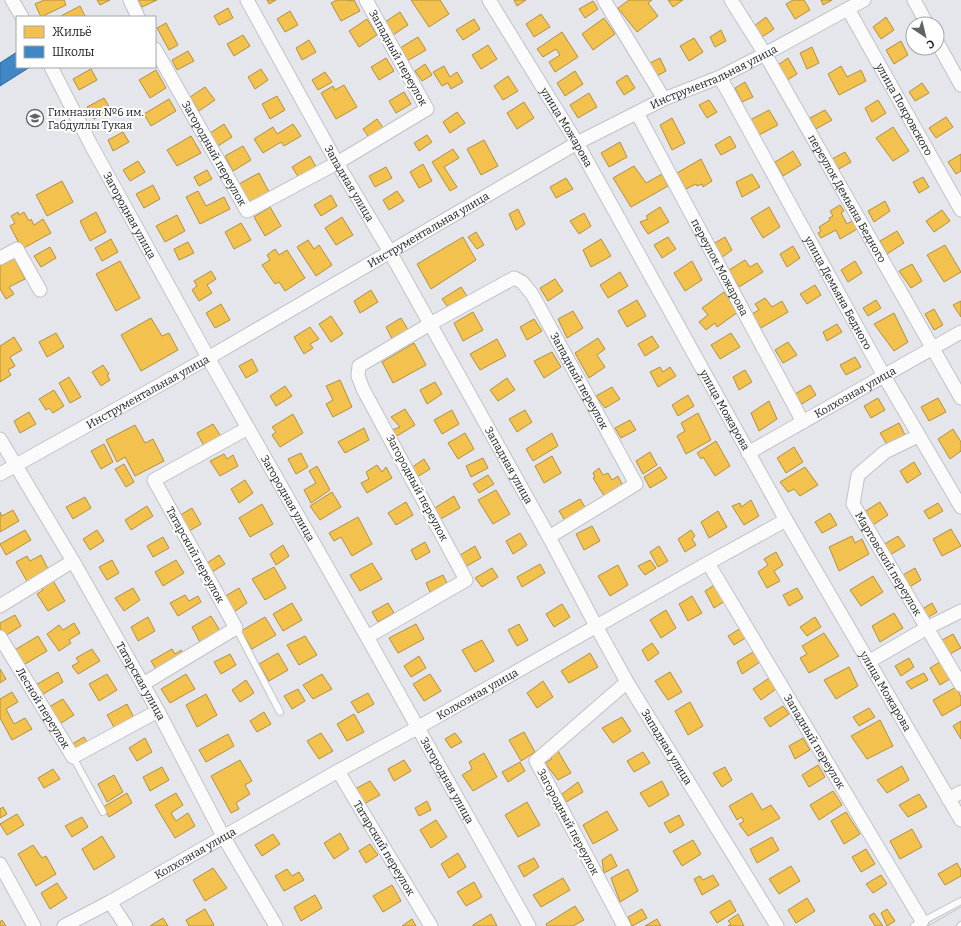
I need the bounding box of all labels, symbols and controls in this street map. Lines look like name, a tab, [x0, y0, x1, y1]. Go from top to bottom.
street label: Западный переулок	[366, 8, 430, 109]
legend	[16, 16, 156, 68]
north arrow	[905, 16, 945, 56]
text: Жильё	[52, 25, 92, 39]
text: С	[924, 36, 937, 51]
street label: Инструментальная улица	[648, 42, 779, 112]
text: Школы	[52, 45, 95, 59]
street label: улица Покровского	[873, 60, 935, 158]
street label: улица Можарова	[537, 84, 595, 169]
street label: Загородный переулок	[179, 99, 249, 209]
place label: Гимназия №6 им. Габдуллы Тукая	[48, 106, 144, 132]
school or university icon: Гимназия №6 им. Габдуллы Тукая	[25, 108, 45, 128]
street label: переулок Демьяна Бедного	[806, 132, 889, 265]
street label: Западная улица	[322, 143, 377, 224]
street label: Загородная улица	[101, 170, 159, 261]
street label: Инструментальная улица	[365, 189, 491, 270]
street label: переулок Можарова	[688, 216, 751, 318]
street label: улица Демьяна Бедного	[801, 233, 875, 352]
street label: Западный переулок	[548, 330, 611, 432]
street label: Инструментальная улица	[84, 352, 211, 431]
street label: Колхозная улица	[812, 364, 898, 420]
street label: улица Можарова	[697, 366, 753, 453]
street label: Западная улица	[482, 424, 536, 506]
street label: Загородный переулок	[383, 433, 451, 544]
street label: Загородная улица	[258, 453, 318, 543]
street label: Татарский переулок	[163, 505, 227, 606]
street label: Мартовский переулок	[853, 509, 925, 618]
street label: Татарская улица	[114, 640, 168, 722]
street label: улица Можарова	[857, 648, 914, 733]
street label: Лесной переулок	[14, 665, 73, 751]
street label: Колхозная улица	[434, 666, 520, 722]
street label: Западный переулок	[781, 692, 848, 792]
street label: Западная улица	[639, 707, 695, 787]
street label: Загородная улица	[418, 735, 477, 826]
street label: Загородный переулок	[534, 767, 602, 878]
street label: Татарский переулок	[351, 798, 418, 898]
street label: Колхозная улица	[152, 825, 238, 882]

